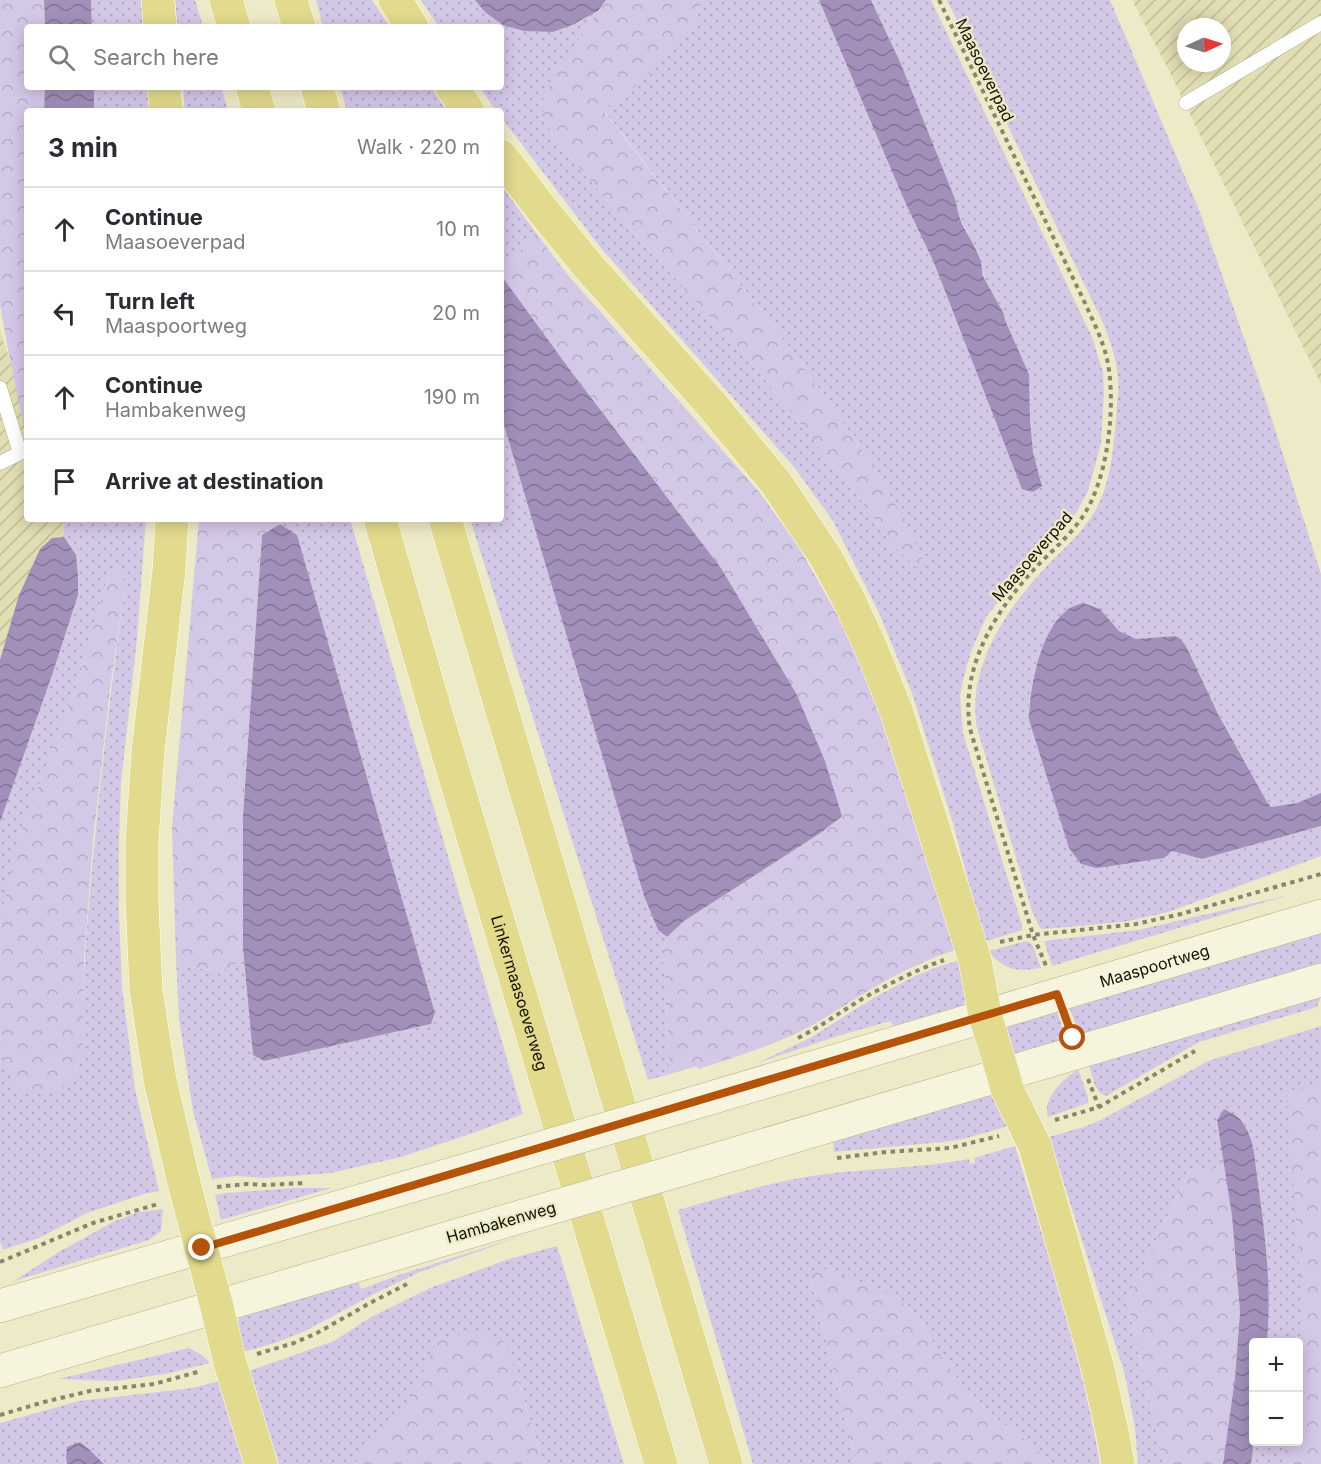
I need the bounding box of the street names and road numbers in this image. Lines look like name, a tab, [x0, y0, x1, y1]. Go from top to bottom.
street label: Maasoeverpad	[951, 15, 1019, 125]
street label: Maasoeverpad	[988, 507, 1076, 605]
street label: Linkermaasoeverweg	[487, 913, 552, 1073]
street label: Maaspoortweg	[1097, 940, 1212, 991]
street label: Hambakenweg	[444, 1197, 558, 1247]

